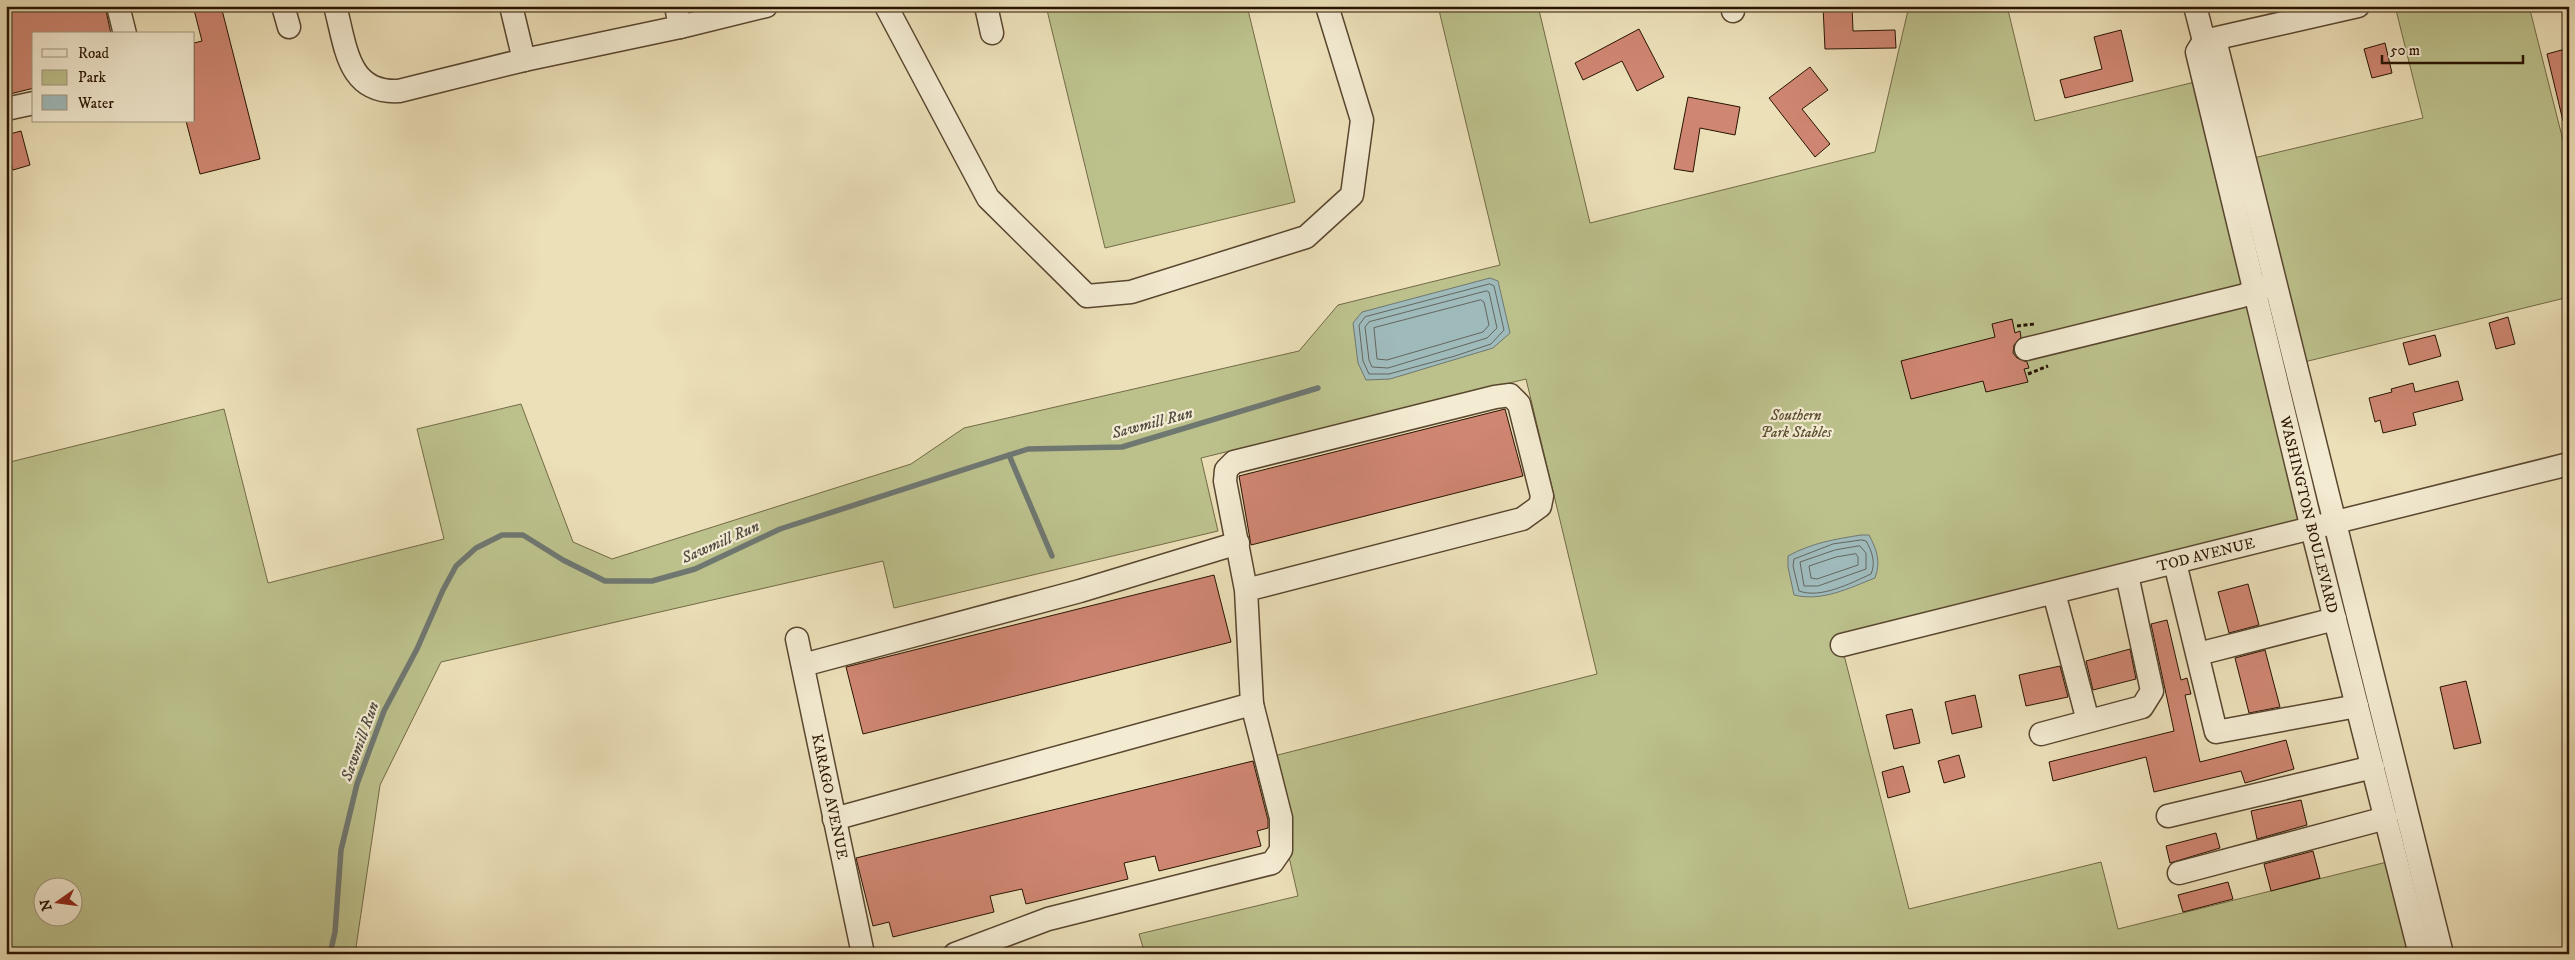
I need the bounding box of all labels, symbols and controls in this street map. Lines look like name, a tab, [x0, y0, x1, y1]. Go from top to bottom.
legend	[32, 32, 195, 122]
scale bar	[2382, 32, 2524, 64]
text: 50 m	[2390, 41, 2420, 60]
text: Road	[78, 44, 110, 63]
text: Park	[78, 68, 107, 87]
text: Water	[77, 94, 114, 113]
water label: Sawmill Run	[1109, 403, 1195, 444]
park label: Southern Park Stables	[1761, 406, 1832, 442]
street label: WASHINGTON BOULEVARD	[2275, 413, 2342, 615]
water label: Sawmill Run	[677, 516, 762, 568]
street label: TOD AVENUE	[2155, 533, 2257, 576]
water label: Sawmill Run	[336, 699, 384, 785]
street label: KARAGO AVENUE	[807, 732, 852, 861]
north arrow	[32, 878, 82, 928]
text: N	[36, 897, 56, 913]

